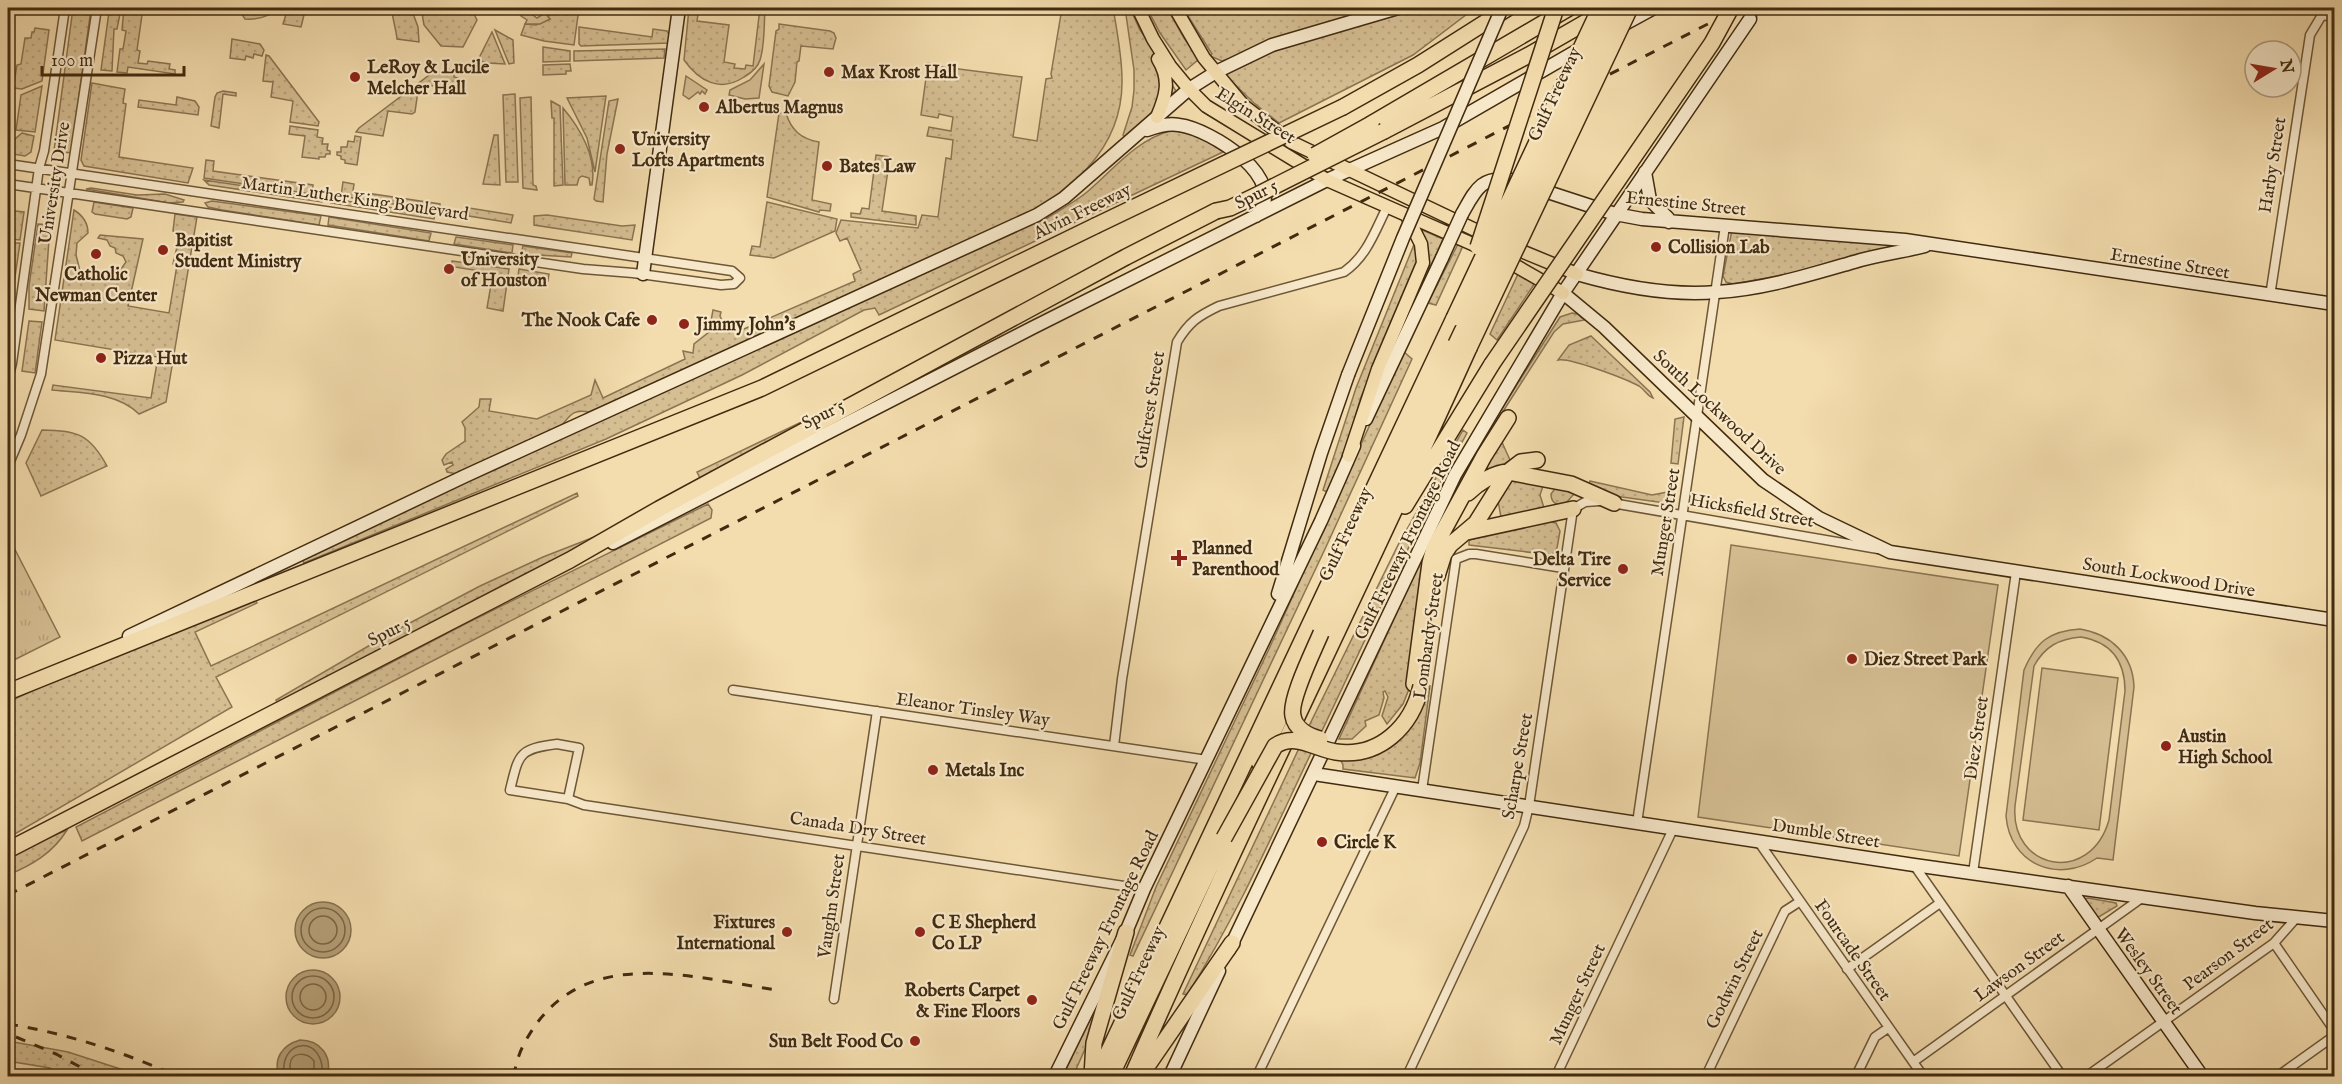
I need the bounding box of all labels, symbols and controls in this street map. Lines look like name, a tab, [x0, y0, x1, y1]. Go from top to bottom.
scale bar	[42, 39, 184, 77]
north arrow	[2243, 39, 2303, 99]
street label: Gulf Freeway	[1523, 44, 1587, 146]
text: 100 m	[51, 50, 93, 73]
place label: LeRoy & Lucile Melcher Hall	[367, 57, 490, 101]
text: N	[2274, 57, 2297, 75]
place label: Max Krost Hall	[841, 62, 958, 85]
marker: Max Krost Hall	[822, 65, 836, 79]
marker: LeRoy & Lucile Melcher Hall	[348, 70, 362, 84]
street label: Elgin Street	[1211, 83, 1300, 150]
place label: Albertus Magnus	[715, 97, 844, 120]
marker: Albertus Magnus	[697, 100, 711, 114]
street label: Harby Street	[2255, 116, 2292, 215]
street label: University Drive	[34, 120, 77, 246]
place label: University Lofts Apartments	[631, 129, 765, 173]
marker: University Lofts Apartments	[613, 142, 627, 156]
place label: Bates Law	[839, 156, 917, 179]
marker: Bates Law	[820, 159, 834, 173]
street label: Martin Luther King Boulevard	[240, 172, 470, 227]
street label: Spur 5	[1231, 175, 1283, 216]
street label: Alvin Freeway	[1029, 179, 1135, 246]
street label: Ernestine Street	[1625, 187, 1747, 222]
place label: Bapitist Student Ministry	[175, 230, 303, 274]
place label: Collision Lab	[1668, 237, 1770, 260]
marker: Collision Lab	[1649, 240, 1663, 254]
marker: Bapitist Student Ministry	[156, 243, 170, 257]
street label: Ernestine Street	[2108, 244, 2231, 285]
marker: Catholic Newman Center	[89, 247, 103, 261]
place label: University of Houston	[460, 249, 547, 293]
marker: University of Houston	[442, 262, 456, 276]
place label: Catholic Newman Center	[34, 264, 157, 308]
place label: The Nook Cafe	[521, 310, 641, 333]
marker: The Nook Cafe	[645, 313, 659, 327]
place label: Jimmy John's	[694, 314, 796, 337]
marker: Jimmy John's	[677, 317, 691, 331]
street label: South Lockwood Drive	[1647, 345, 1791, 481]
place label: Pizza Hut	[113, 348, 188, 371]
street label: Gulfcrest Street	[1130, 350, 1171, 471]
marker: Pizza Hut	[94, 351, 108, 365]
street label: Spur 5	[798, 395, 850, 436]
street label: Gulf Freeway Frontage Road	[1350, 437, 1467, 644]
street label: Munger Street	[1647, 467, 1686, 578]
street label: Gulf Freeway	[1314, 484, 1378, 586]
street label: Hicksfield Street	[1688, 489, 1816, 534]
place label: Planned Parenthood	[1192, 538, 1280, 582]
marker: Planned Parenthood	[1170, 549, 1188, 567]
place label: Delta Tire Service	[1533, 549, 1612, 593]
street label: South Lockwood Drive	[2081, 553, 2257, 603]
marker: Delta Tire Service	[1616, 562, 1630, 576]
street label: Lombardy Street	[1409, 571, 1450, 701]
street label: Spur 5	[364, 612, 416, 653]
place label: Diez Street Park	[1864, 649, 1988, 672]
marker: Diez Street Park	[1845, 652, 1859, 666]
street label: Eleanor Tinsley Way	[894, 688, 1051, 733]
street label: Diez Street	[1960, 695, 1995, 782]
street label: Scharpe Street	[1498, 711, 1539, 821]
place label: Austin High School	[2177, 726, 2273, 770]
marker: Austin High School	[2159, 739, 2173, 753]
place label: Metals Inc	[945, 760, 1025, 783]
marker: Metals Inc	[926, 763, 940, 777]
street label: Canada Dry Street	[788, 807, 928, 852]
street label: Dumble Street	[1770, 815, 1881, 854]
street label: Gulf Freeway Frontage Road	[1047, 827, 1163, 1033]
place label: Circle K	[1334, 832, 1397, 855]
marker: Circle K	[1315, 835, 1329, 849]
street label: Vaughn Street	[814, 852, 851, 961]
street label: Fourcade Street	[1808, 896, 1895, 1006]
place label: Fixtures International	[676, 912, 776, 956]
place label: C E Shepherd Co LP	[932, 912, 1036, 956]
street label: Pearson Street	[2179, 914, 2279, 997]
street label: Gulf Freeway	[1107, 922, 1169, 1024]
street label: Wesley Street	[2109, 924, 2187, 1020]
marker: Fixtures International	[780, 925, 794, 939]
marker: C E Shepherd Co LP	[913, 925, 927, 939]
street label: Godwin Street	[1701, 926, 1769, 1033]
street label: Lawson Street	[1970, 927, 2070, 1008]
street label: Munger Street	[1545, 940, 1612, 1049]
place label: Roberts Carpet & Fine Floors	[904, 980, 1021, 1024]
marker: Roberts Carpet & Fine Floors	[1025, 993, 1039, 1007]
place label: Sun Belt Food Co	[769, 1031, 903, 1054]
marker: Sun Belt Food Co	[908, 1034, 922, 1048]

